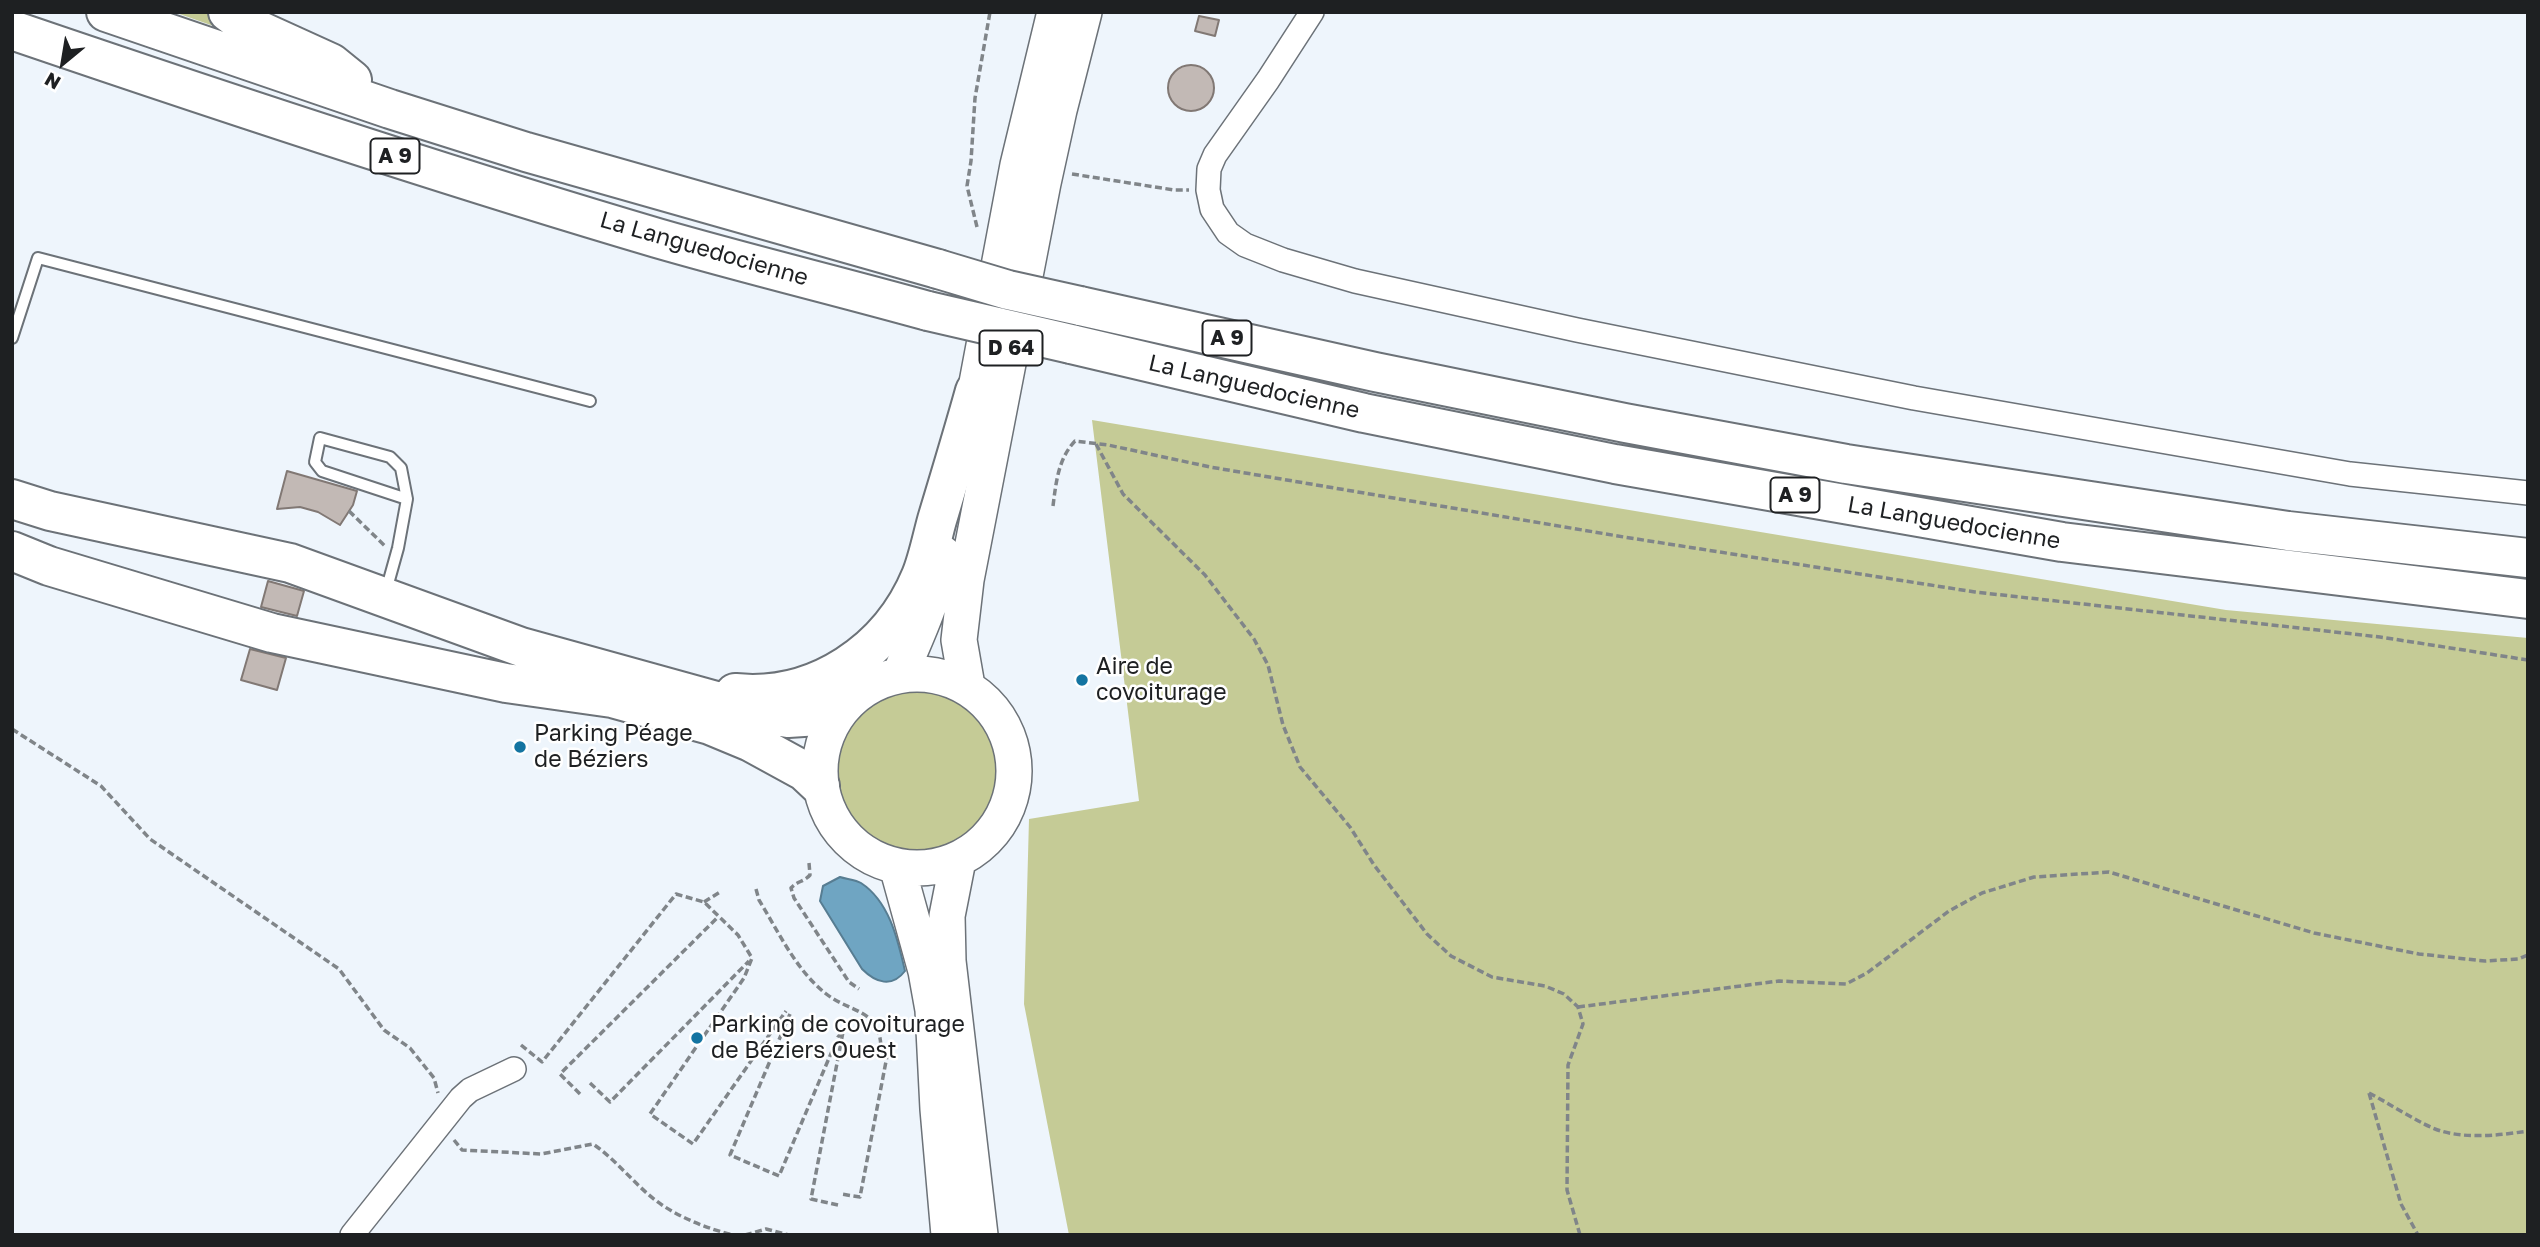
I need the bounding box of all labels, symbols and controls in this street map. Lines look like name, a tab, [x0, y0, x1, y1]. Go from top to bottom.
north arrow	[28, 28, 98, 98]
text: N	[40, 68, 64, 95]
road number: A 9	[370, 138, 420, 174]
street label: La Languedocienne	[597, 206, 811, 292]
road number: A 9	[1202, 320, 1252, 356]
road number: D 64	[979, 330, 1042, 366]
street label: La Languedocienne	[1146, 349, 1362, 425]
road number: A 9	[1770, 477, 1820, 512]
street label: La Languedocienne	[1845, 491, 2063, 555]
place label: Aire de covoiturage	[1096, 653, 1227, 707]
marker: Aire de covoiturage	[1074, 672, 1090, 688]
place label: Parking Péage de Béziers	[534, 720, 693, 774]
marker: Parking Péage de Béziers	[512, 739, 528, 755]
place label: Parking de covoiturage de Béziers Ouest	[711, 1011, 965, 1065]
marker: Parking de covoiturage de Béziers Ouest	[689, 1030, 705, 1046]

